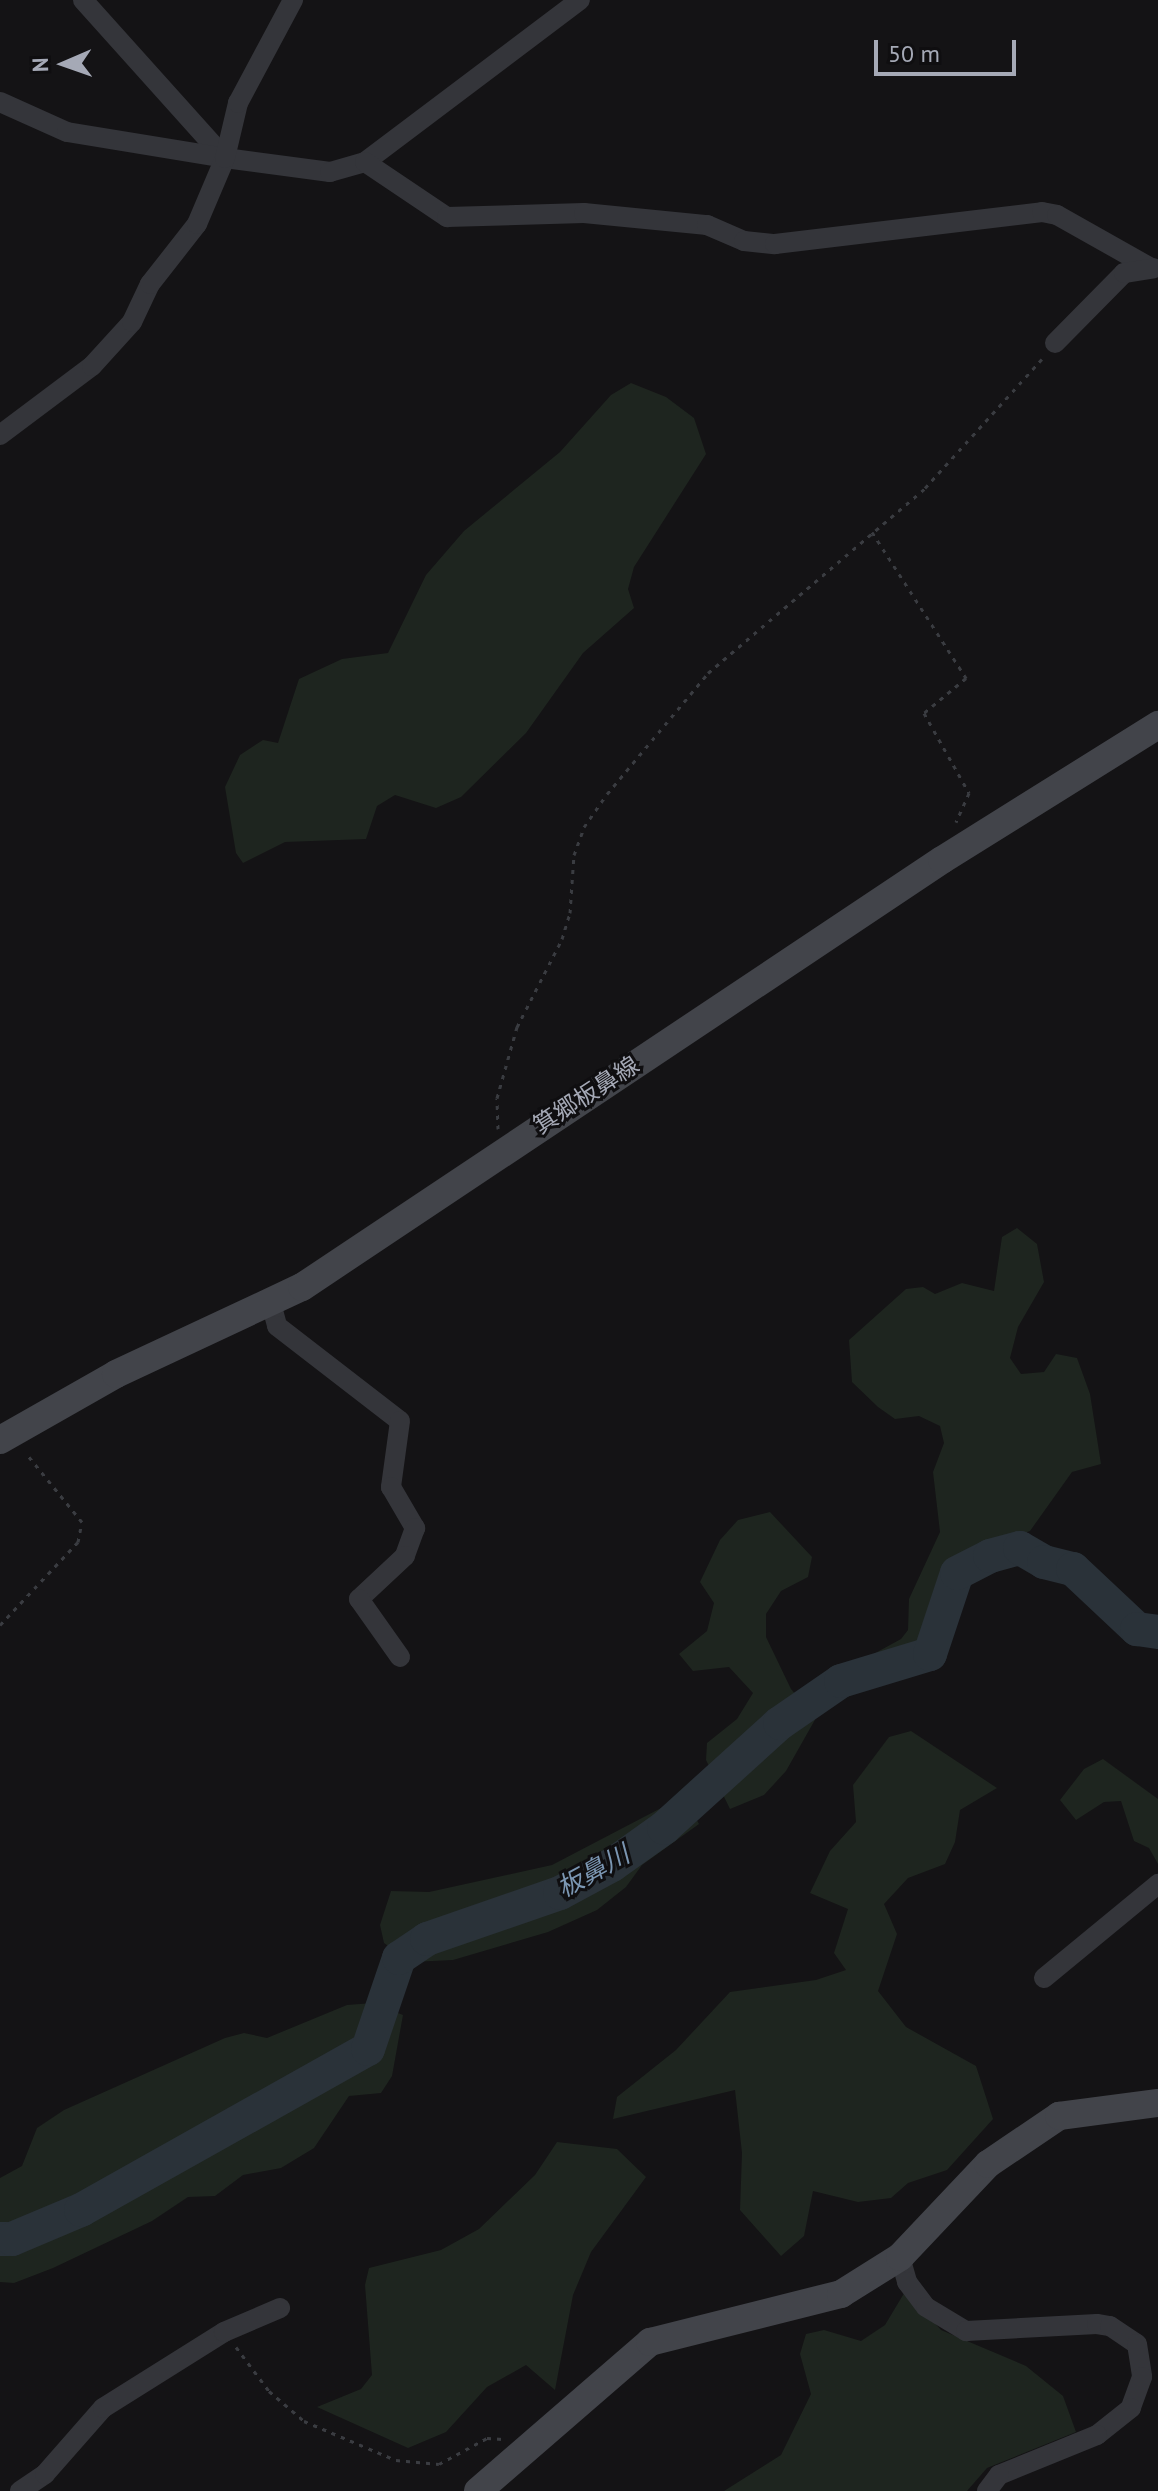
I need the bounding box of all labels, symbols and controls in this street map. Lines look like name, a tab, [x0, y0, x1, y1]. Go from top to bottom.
north arrow	[24, 24, 104, 104]
scale bar	[878, 24, 1020, 74]
text: 50 m	[888, 38, 940, 69]
text: N	[26, 57, 54, 73]
street label: 箕郷板鼻線	[528, 1050, 644, 1140]
water label: 板鼻川	[551, 1838, 635, 1904]

